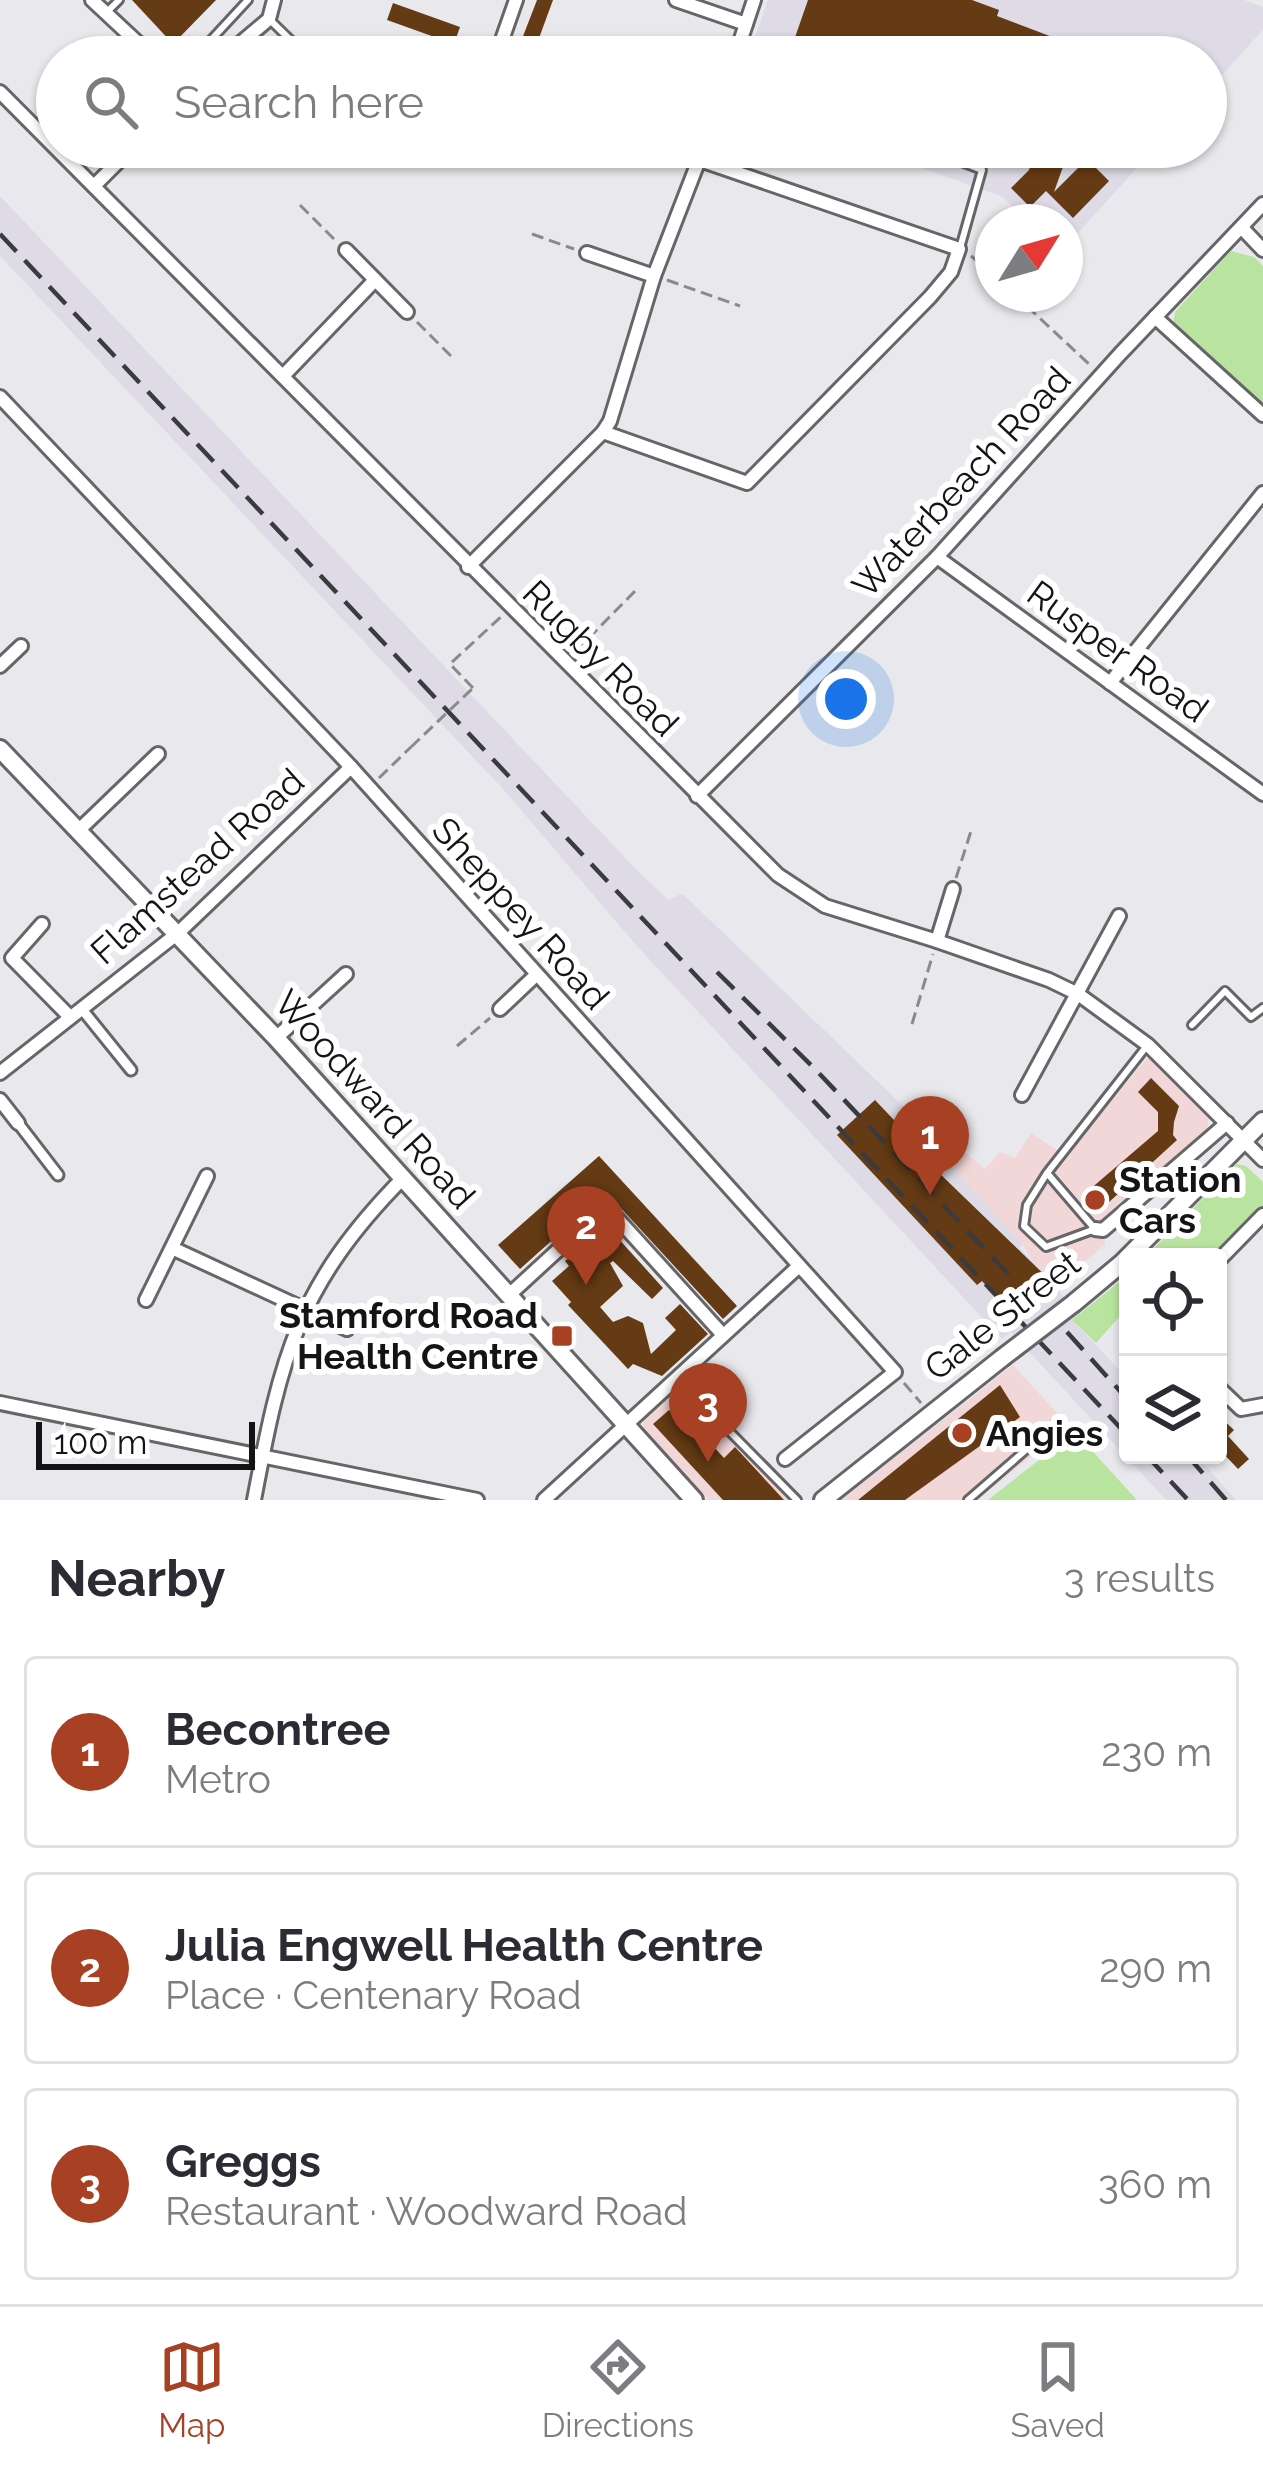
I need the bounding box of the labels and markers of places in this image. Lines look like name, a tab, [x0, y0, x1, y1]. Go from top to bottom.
pin: 1	[891, 1096, 969, 1195]
place label: Station Cars	[1119, 1158, 1242, 1241]
pin: 2	[547, 1186, 625, 1285]
marker: Station Cars	[1082, 1187, 1108, 1213]
place label: Stamford Road Health Centre	[279, 1294, 538, 1377]
marker: Stamford Road Health Centre	[549, 1323, 575, 1349]
pin: 3	[669, 1363, 747, 1462]
place label: Angies	[986, 1412, 1103, 1454]
marker: Angies	[949, 1420, 975, 1446]

